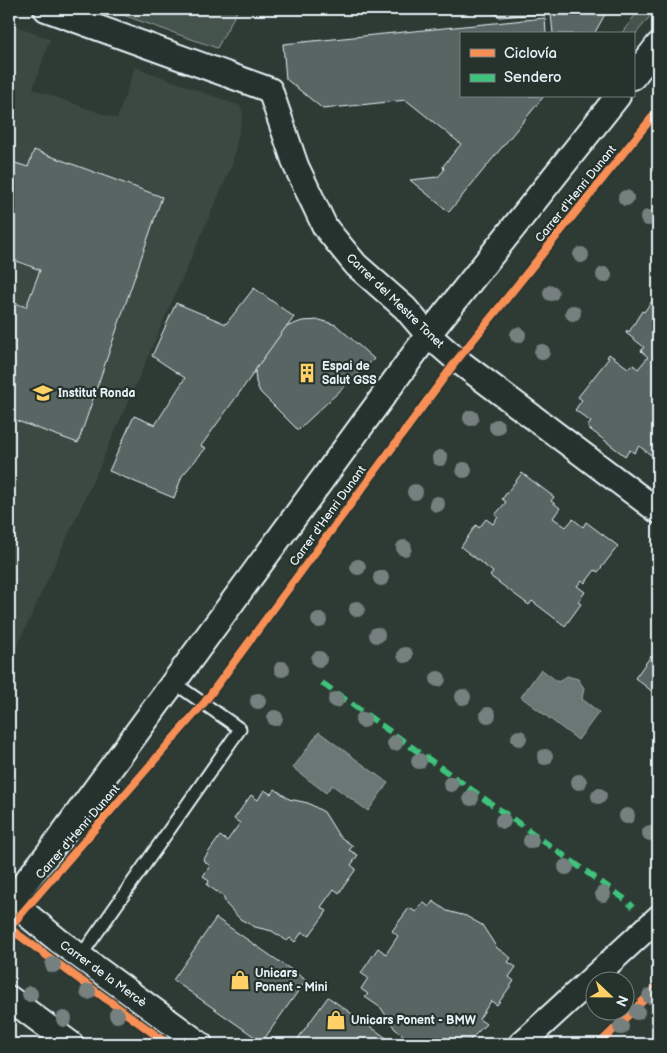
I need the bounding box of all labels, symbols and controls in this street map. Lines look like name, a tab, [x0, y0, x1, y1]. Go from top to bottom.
legend	[460, 32, 634, 98]
text: Ciclovía	[504, 44, 557, 63]
text: Sendero	[504, 68, 562, 87]
street label: Carrer d'Henri Dunant	[532, 142, 620, 246]
street label: Carrer del Mestre Tonet	[343, 250, 447, 352]
place label: Espai de Salut GSS	[322, 359, 377, 388]
building icon: Espai de Salut GSS	[296, 362, 318, 384]
school or university icon: Institut Ronda	[32, 382, 54, 404]
place label: Institut Ronda	[58, 386, 135, 401]
street label: Carrer d'Henri Dunant	[287, 463, 370, 569]
street label: Carrer d'Henri Dunant	[33, 781, 123, 882]
street label: Carrer de la Mercè	[57, 938, 149, 1010]
place label: Unicars Ponent - Mini	[255, 966, 327, 995]
shop icon: Unicars Ponent - Mini	[229, 969, 251, 991]
north arrow	[584, 970, 634, 1020]
text: N	[612, 993, 631, 1009]
shop icon: Unicars Ponent - BMW	[325, 1009, 347, 1031]
place label: Unicars Ponent - BMW	[351, 1013, 477, 1028]

